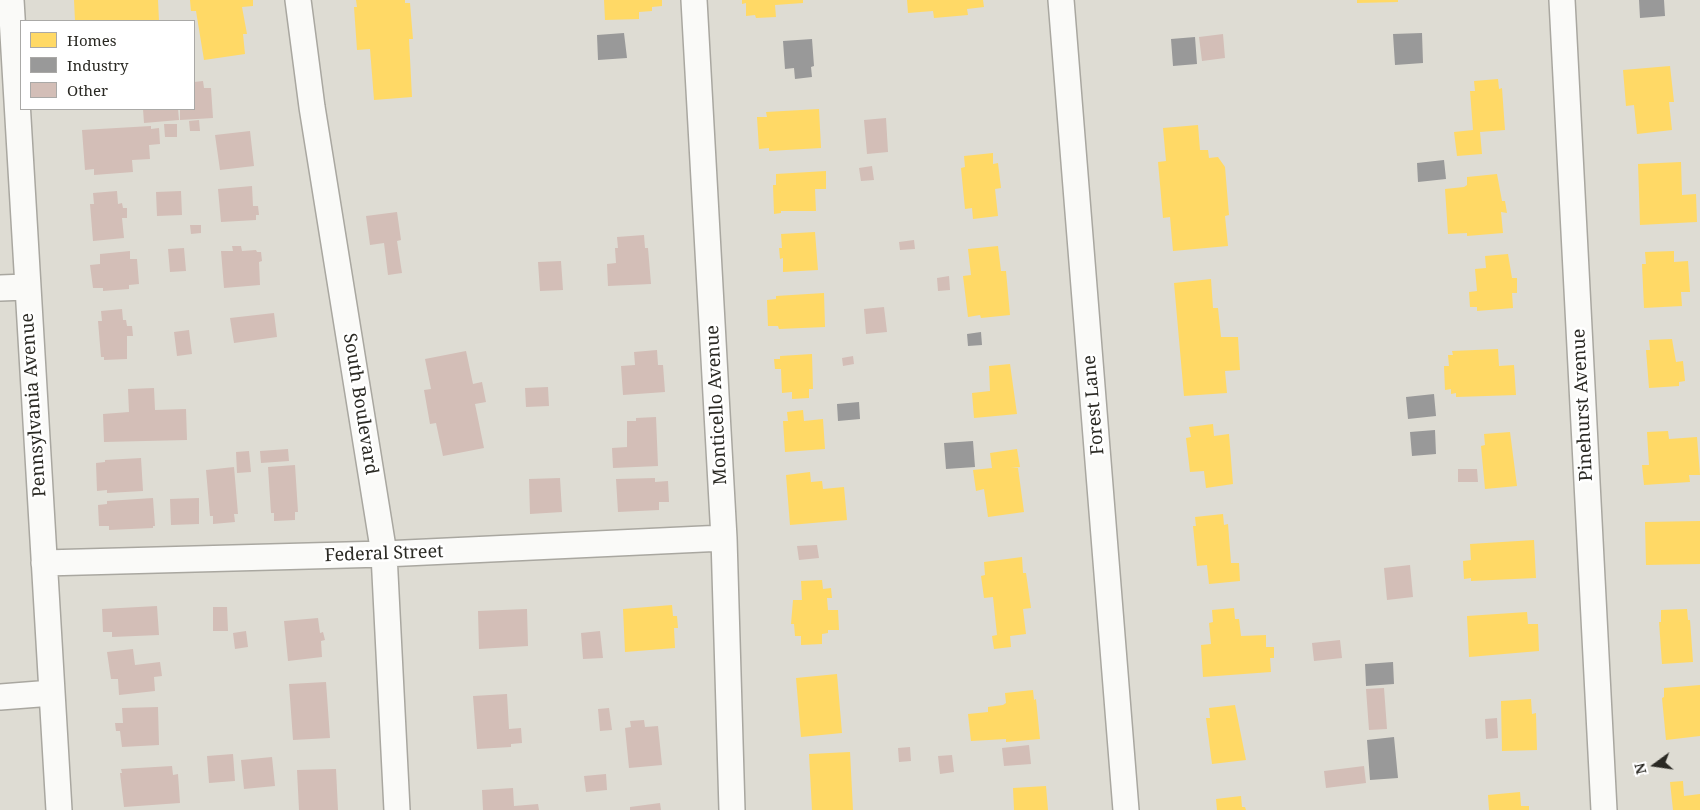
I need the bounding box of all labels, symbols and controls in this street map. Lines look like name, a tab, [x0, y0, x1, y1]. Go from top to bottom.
legend	[20, 20, 195, 110]
text: Homes	[67, 30, 117, 50]
text: Industry	[67, 55, 129, 75]
text: Other	[67, 80, 108, 100]
street label: Pennsylvania Avenue	[17, 312, 51, 498]
street label: Monticello Avenue	[702, 325, 732, 485]
street label: Pinehurst Avenue	[1568, 328, 1598, 482]
street label: South Boulevard	[338, 332, 382, 476]
street label: Forest Lane	[1079, 354, 1109, 456]
street label: Federal Street	[324, 541, 444, 567]
north arrow	[1630, 740, 1680, 790]
text: N	[1629, 761, 1651, 776]

